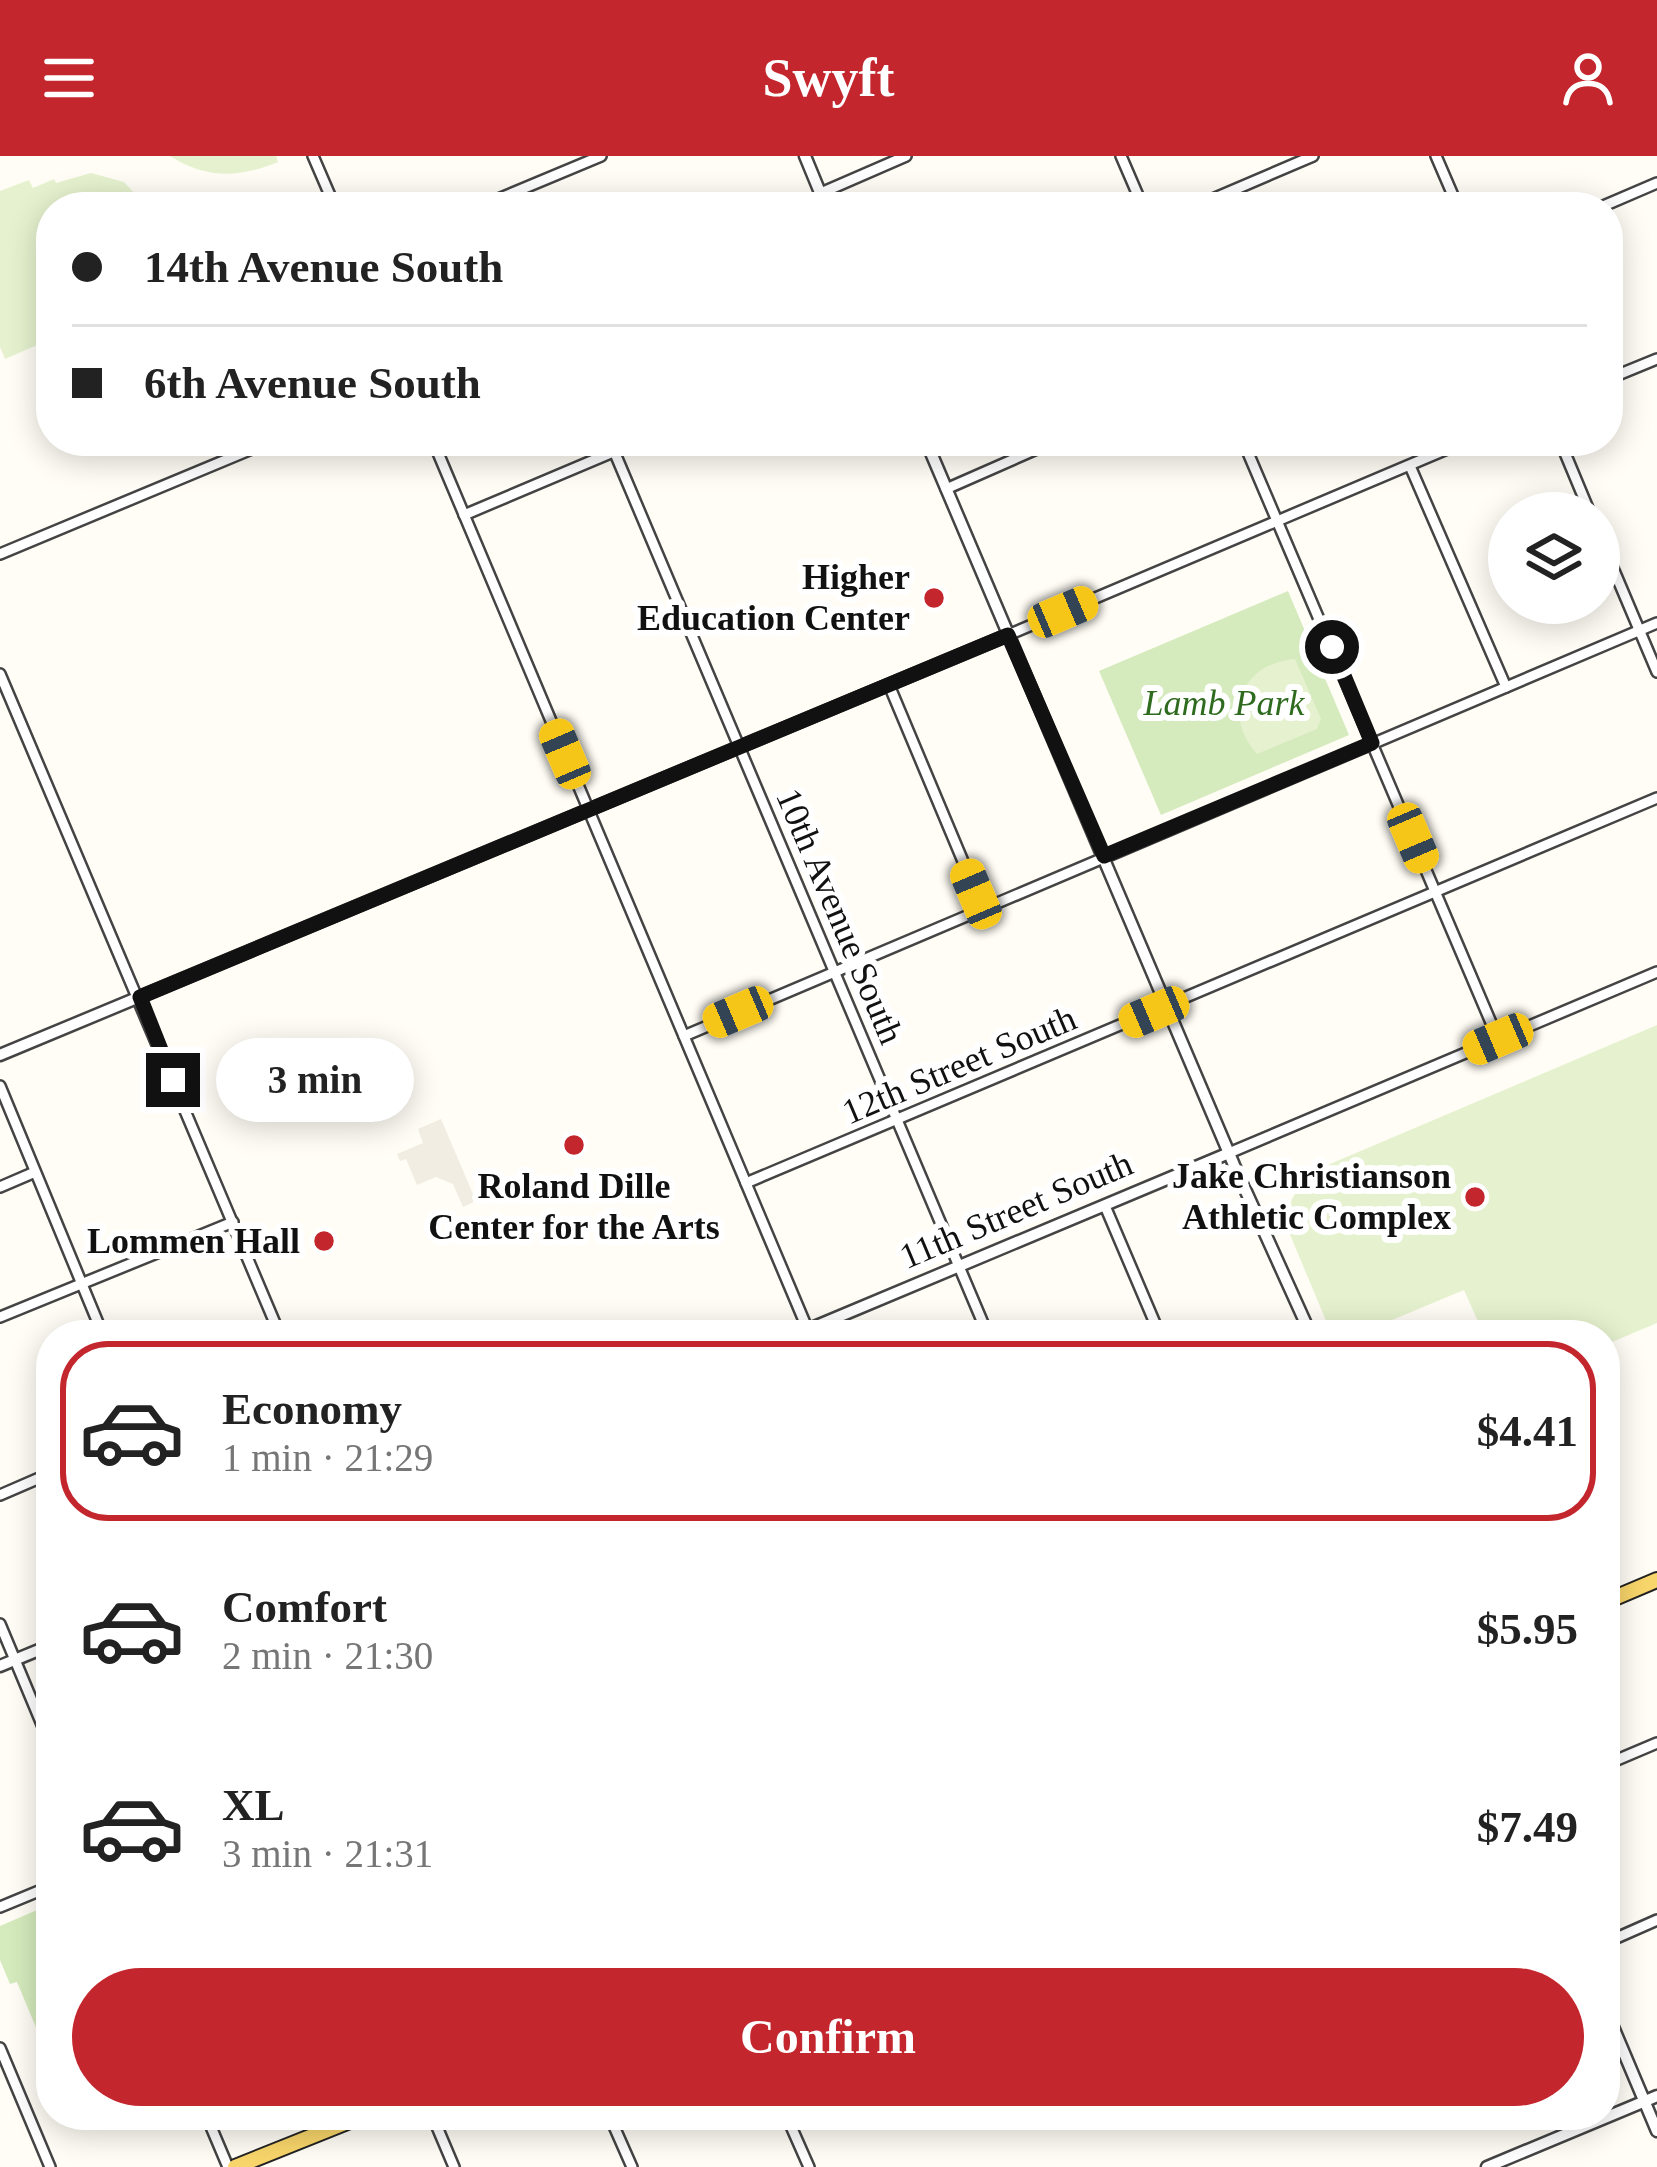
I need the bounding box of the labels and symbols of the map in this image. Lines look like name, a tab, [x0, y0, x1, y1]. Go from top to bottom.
place label: Higher Education Center	[637, 557, 910, 638]
car	[1023, 581, 1103, 643]
marker: Higher Education Center	[921, 585, 947, 611]
route start	[1305, 620, 1359, 674]
park label: Lamb Park	[1143, 683, 1306, 723]
car	[534, 714, 596, 794]
street label: 10th Avenue South	[768, 782, 912, 1050]
car	[1382, 798, 1444, 878]
car	[945, 854, 1007, 934]
car	[698, 981, 778, 1043]
car	[1114, 981, 1194, 1043]
street label: 12th Street South	[836, 998, 1082, 1132]
car	[1458, 1008, 1538, 1070]
callout: 3 min	[215, 1038, 413, 1122]
route end	[146, 1053, 200, 1107]
marker: Roland Dille Center for the Arts	[561, 1132, 587, 1158]
street label: 11th Street South	[894, 1143, 1138, 1277]
place label: Jake Christianson Athletic Complex	[1172, 1156, 1451, 1237]
place label: Roland Dille Center for the Arts	[428, 1166, 720, 1247]
marker: Jake Christianson Athletic Complex	[1462, 1184, 1488, 1210]
place label: Lommen Hall	[87, 1221, 300, 1261]
marker: Lommen Hall	[311, 1228, 337, 1254]

